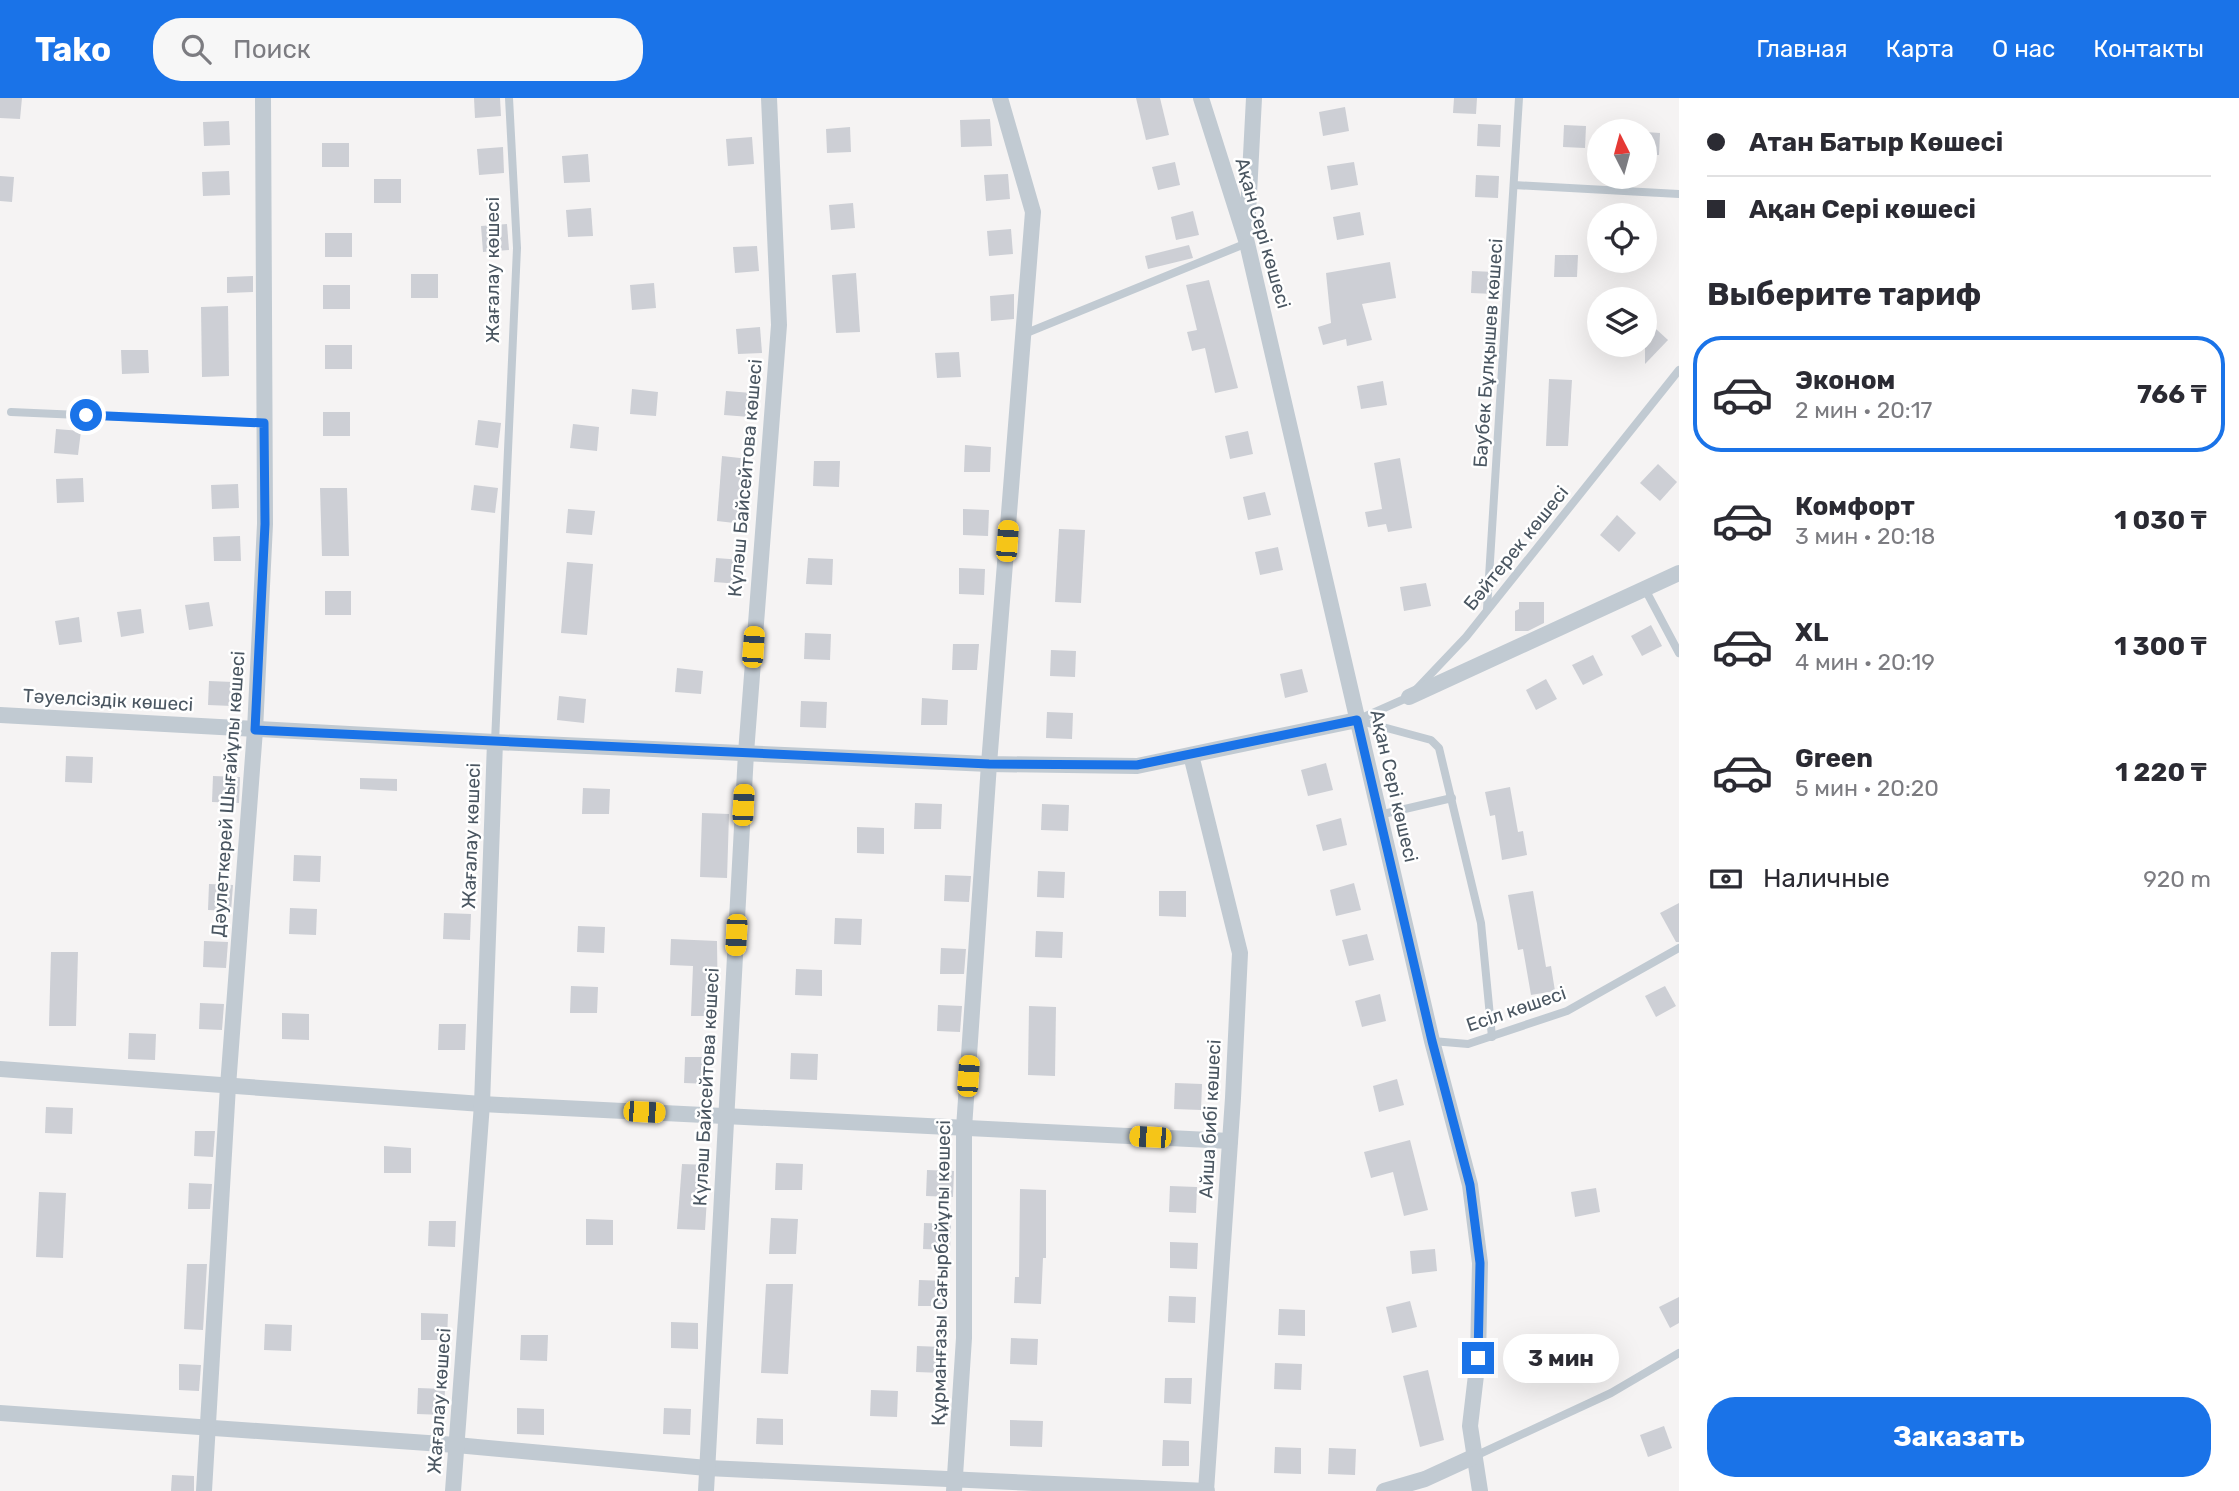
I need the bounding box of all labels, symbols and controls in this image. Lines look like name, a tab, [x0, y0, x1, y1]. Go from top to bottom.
search box	[153, 18, 643, 81]
text: Tako	[35, 30, 111, 69]
icon: search	[177, 30, 215, 68]
text: Поиск	[233, 34, 311, 65]
text: Главная	[1756, 35, 1848, 63]
text: Карта	[1886, 35, 1954, 63]
text: О нас	[1992, 35, 2055, 63]
text: Контакты	[2093, 35, 2204, 63]
north arrow	[1587, 119, 1657, 189]
map controls	[1587, 119, 1657, 357]
text: Атан Батыр Көшесі	[1749, 127, 2003, 158]
street label: Ақан Сері көшесі	[1230, 155, 1296, 311]
text: Ақан Сері көшесі	[1749, 194, 1976, 225]
street label: Жағалау көшесі	[481, 197, 504, 343]
button: locate	[1587, 203, 1657, 273]
street label: Баубек Бұлқышев көшесі	[1469, 238, 1507, 468]
text: Выберите тариф	[1707, 275, 1981, 313]
button: layers	[1587, 287, 1657, 357]
street label: Күләш Байсейтова көшесі	[723, 358, 767, 598]
icon: car	[1711, 363, 1774, 426]
text: Эконом	[1795, 365, 1895, 396]
text: 766 ₸	[2137, 379, 2207, 410]
text: 2 мин · 20:17	[1795, 396, 1932, 424]
route start	[70, 399, 102, 431]
street label: Бәйтерек көшесі	[1459, 481, 1573, 615]
icon: car	[1711, 489, 1774, 552]
text: Комфорт	[1795, 491, 1915, 522]
text: 1 030 ₸	[2114, 505, 2207, 536]
car	[996, 519, 1019, 563]
text: 3 мин · 20:18	[1795, 522, 1935, 550]
icon: car	[1711, 615, 1774, 678]
text: XL	[1795, 617, 1828, 648]
car	[742, 625, 765, 669]
text: 1 300 ₸	[2114, 631, 2207, 662]
text: 4 мин · 20:19	[1795, 648, 1935, 676]
street label: Дәулеткерей Шығайұлы көшесі	[207, 650, 249, 938]
street label: Тәуелсіздік көшесі	[22, 684, 194, 716]
street label: Ақан Сері көшесі	[1365, 708, 1423, 864]
icon: car	[1711, 741, 1774, 804]
text: Green	[1795, 743, 1873, 774]
text: 1 220 ₸	[2115, 757, 2207, 788]
street label: Жағалау көшесі	[457, 762, 485, 910]
text: 5 мин · 20:20	[1795, 774, 1939, 802]
car	[732, 783, 755, 827]
icon: cash	[1707, 860, 1745, 898]
text: Наличные	[1763, 863, 1890, 894]
text: 920 m	[2143, 865, 2211, 893]
car	[725, 913, 748, 957]
street label: Күләш Байсейтова көшесі	[688, 967, 724, 1207]
street label: Есіл көшесі	[1463, 981, 1569, 1037]
street label: Айша бибі көшесі	[1194, 1039, 1226, 1199]
car	[957, 1054, 980, 1098]
car	[623, 1100, 666, 1124]
street label: Құрманғазы Сағырбайұлы көшесі	[927, 1120, 955, 1426]
car	[1129, 1125, 1172, 1149]
street label: Жағалау көшесі	[422, 1327, 456, 1475]
callout: 3 мин	[1502, 1334, 1618, 1382]
route end	[1462, 1342, 1494, 1374]
text: 3 мин	[1528, 1344, 1594, 1372]
button: Заказать	[1707, 1397, 2211, 1477]

